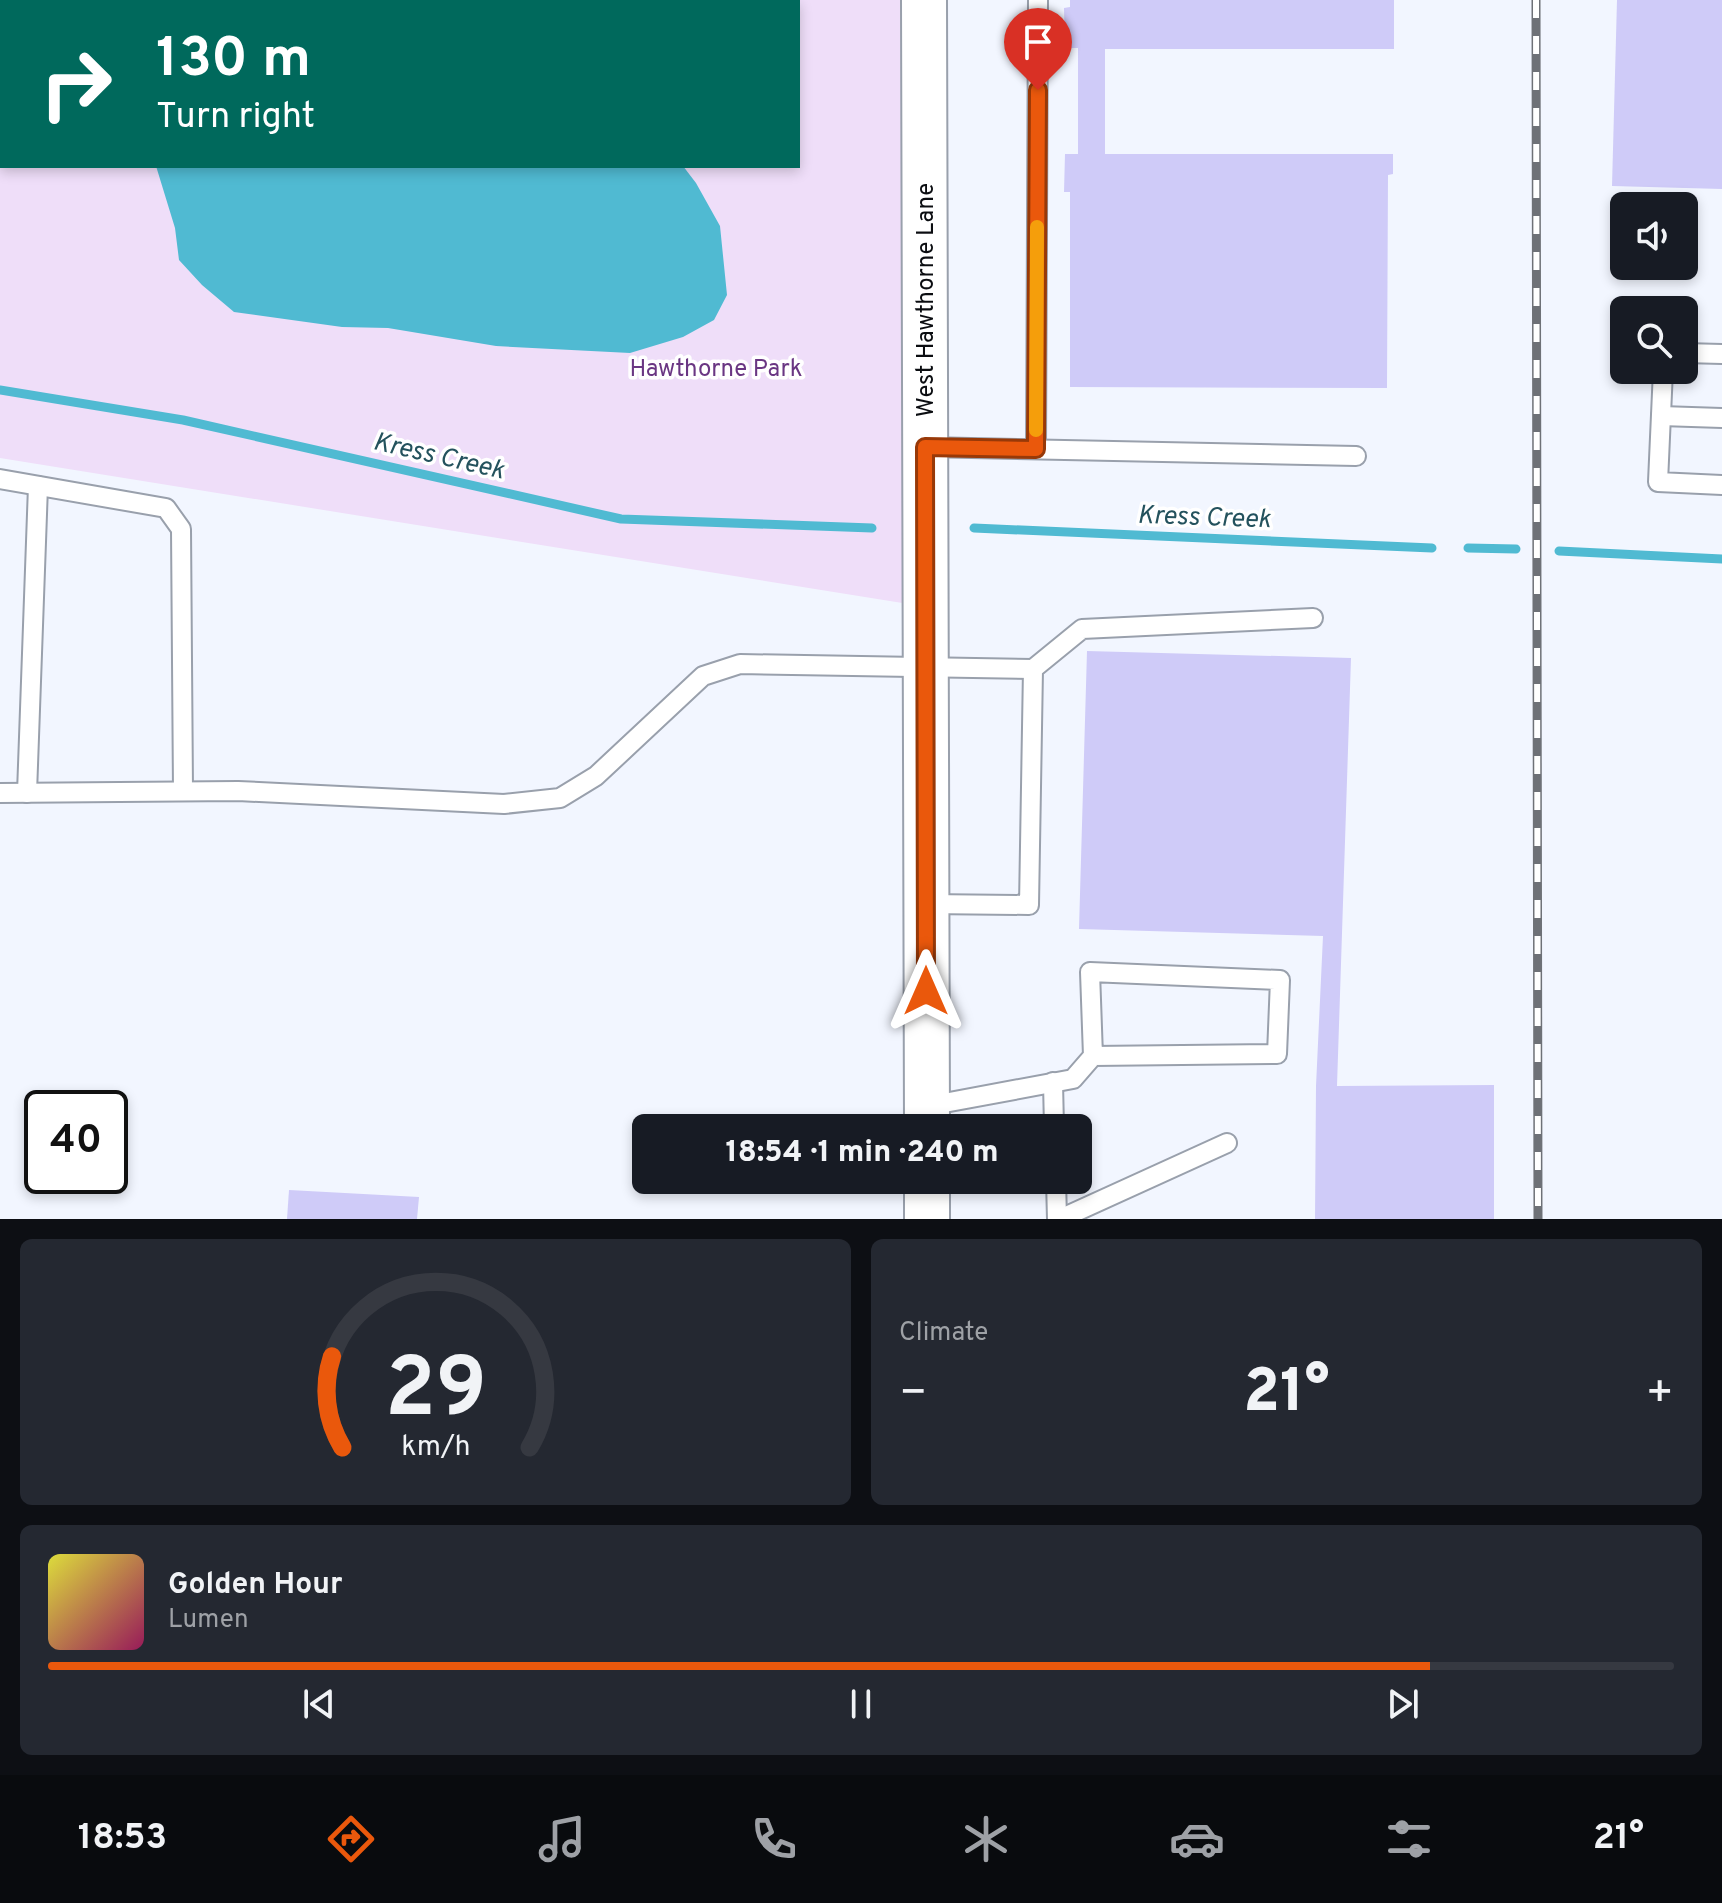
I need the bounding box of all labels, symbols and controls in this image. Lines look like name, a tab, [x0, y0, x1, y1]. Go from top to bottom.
pin	[1004, 8, 1072, 90]
icon: arrive	[1016, 20, 1060, 64]
text: 130 m	[156, 26, 311, 96]
icon: right	[24, 32, 128, 136]
text: Turn right	[156, 95, 315, 141]
street label: West Hawthorne Lane	[912, 183, 942, 417]
map controls	[1610, 192, 1698, 384]
button: sound	[1610, 192, 1698, 280]
button: search	[1610, 296, 1698, 384]
park label: Hawthorne Park	[630, 355, 802, 385]
water label: Kress Creek	[370, 426, 508, 489]
water label: Kress Creek	[1137, 500, 1272, 537]
position arrow	[884, 949, 968, 1033]
speed limit sign: 40	[24, 1090, 128, 1194]
text: 18:54 · 1 min · 240 m	[725, 1135, 999, 1172]
text: Climate	[899, 1317, 988, 1350]
text: 29	[385, 1341, 487, 1446]
text: 21°	[1243, 1357, 1330, 1433]
text: −	[899, 1367, 927, 1423]
text: +	[1646, 1367, 1674, 1423]
text: km/h	[401, 1430, 470, 1466]
text: Golden Hour	[168, 1567, 342, 1604]
text: Lumen	[168, 1604, 249, 1637]
icon: previous	[297, 1682, 341, 1726]
icon: pause	[839, 1682, 883, 1726]
icon: next	[1381, 1682, 1425, 1726]
icon: directions	[323, 1811, 379, 1867]
icon: music	[534, 1811, 590, 1867]
icon: phone	[746, 1811, 802, 1867]
icon: climate	[958, 1811, 1014, 1867]
icon: car	[1169, 1811, 1225, 1867]
icon: filters	[1381, 1811, 1437, 1867]
text: 18:53	[78, 1816, 167, 1862]
text: 21°	[1593, 1816, 1644, 1862]

